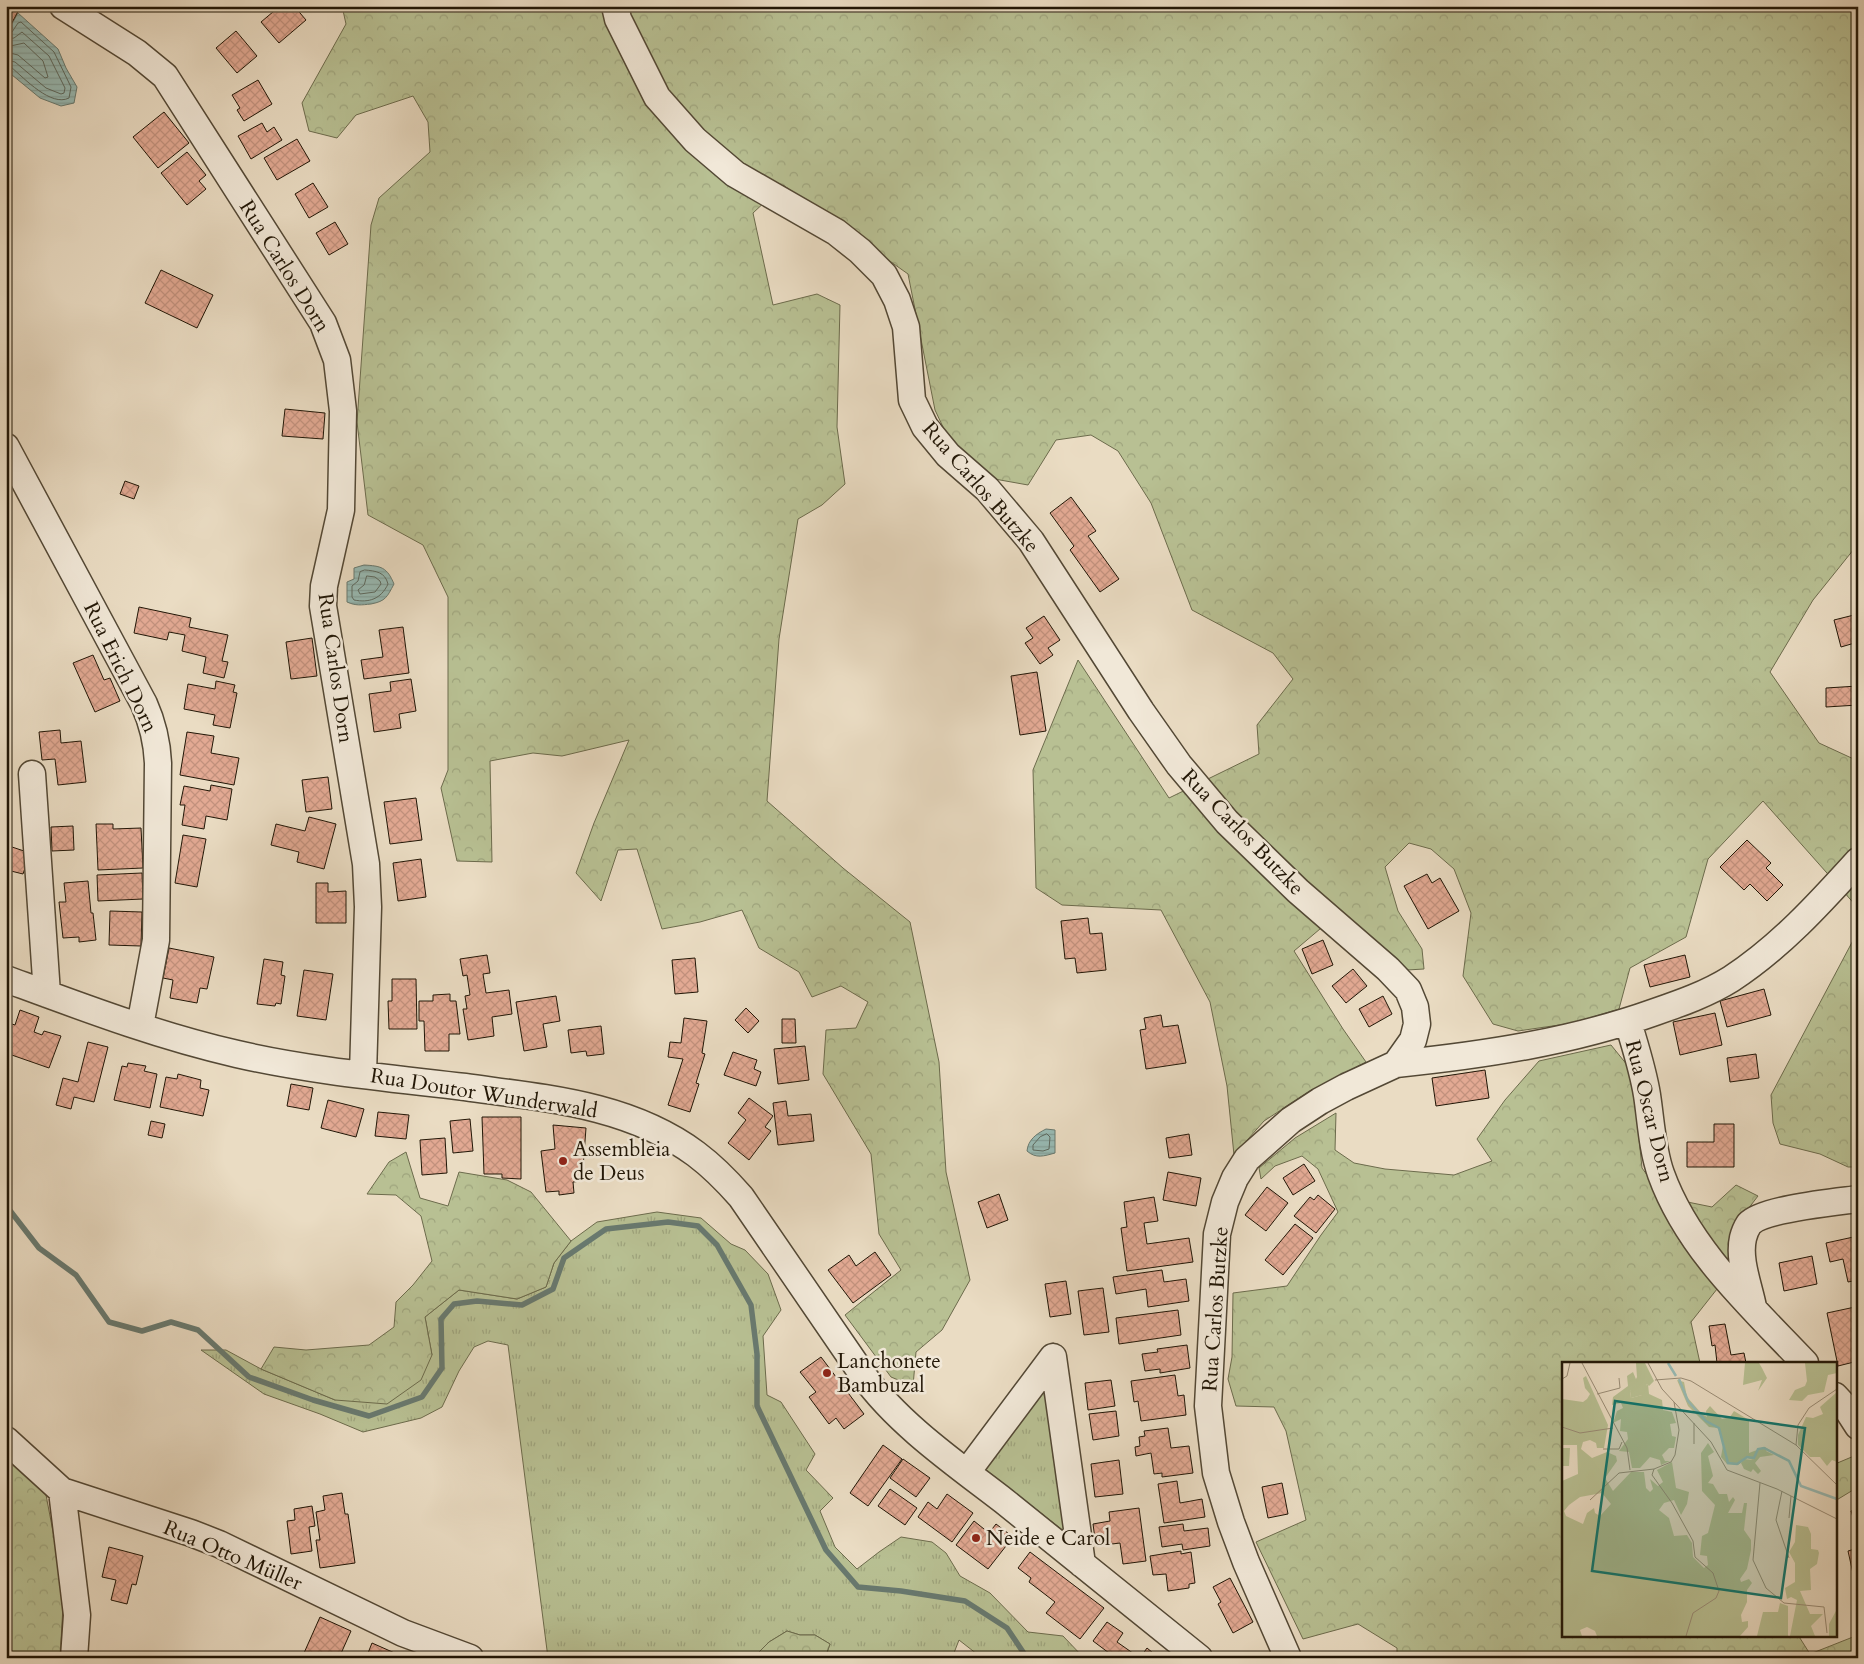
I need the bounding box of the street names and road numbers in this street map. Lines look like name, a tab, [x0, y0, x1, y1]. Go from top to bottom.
street label: Rua Carlos Dorn	[232, 195, 337, 338]
street label: Rua Carlos Butzke	[915, 415, 1046, 559]
street label: Rua Carlos Dorn	[311, 591, 360, 745]
street label: Rua Erich Dorn	[76, 597, 165, 737]
street label: Rua Carlos Butzke	[1175, 763, 1311, 902]
street label: Rua Oscar Dorn	[1618, 1037, 1681, 1185]
street label: Rua Doutor Wunderwald	[368, 1061, 600, 1126]
street label: Rua Carlos Butzke	[1195, 1225, 1236, 1393]
street label: Rua Otto Müller	[159, 1513, 307, 1598]

